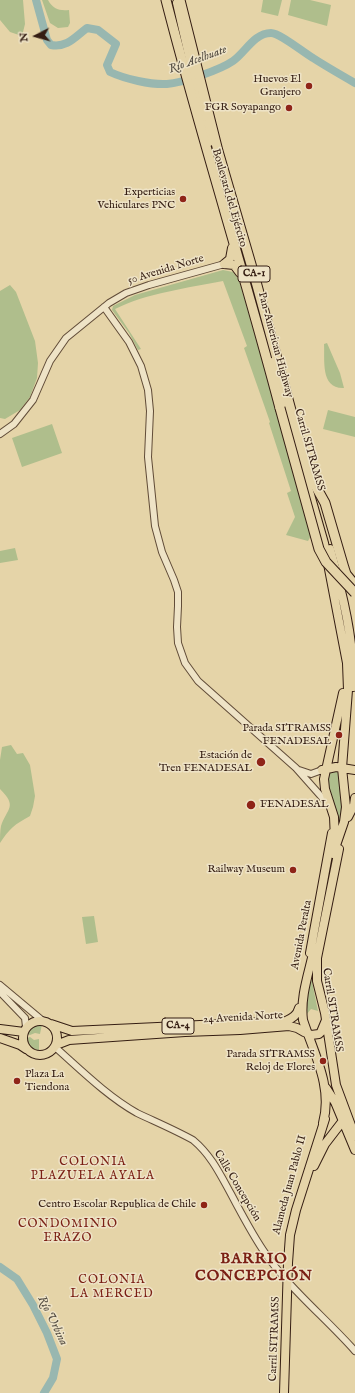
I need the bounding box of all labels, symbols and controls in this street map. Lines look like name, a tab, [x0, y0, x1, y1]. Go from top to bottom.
north arrow	[16, 16, 56, 56]
text: N	[17, 32, 32, 43]
water label: Río Acelhuate	[167, 43, 229, 77]
place label: Huevos El Granjero	[253, 73, 301, 99]
marker: Huevos El Granjero	[304, 81, 314, 91]
place label: FGR Soyapango	[205, 101, 281, 115]
marker: FGR Soyapango	[284, 103, 294, 113]
street label: Boulevard del Ejército	[209, 147, 249, 249]
place label: Experticias Vehiculares PNC	[97, 186, 175, 212]
marker: Experticias Vehiculares PNC	[178, 194, 188, 204]
street label: 50 Avenida Norte	[127, 252, 205, 288]
road number: CA-1	[238, 266, 270, 282]
street label: Pan-American Highway	[255, 291, 295, 399]
street label: Carril SITRAMSS	[291, 407, 327, 493]
place label: Parada SITRAMSS FENADESAL	[242, 722, 331, 748]
marker: Parada SITRAMSS FENADESAL	[334, 730, 344, 740]
place label: Estación de Tren FENADESAL	[159, 749, 252, 775]
marker: Estación de Tren FENADESAL	[255, 756, 267, 768]
place label: FENADESAL	[260, 798, 329, 812]
marker: FENADESAL	[245, 799, 257, 811]
place label: Railway Museum	[207, 863, 285, 877]
marker: Railway Museum	[288, 865, 298, 875]
street label: Avenida Peralta	[289, 899, 315, 971]
street label: Carril SITRAMSS	[319, 967, 345, 1053]
street label: 24 Avenida Norte	[203, 1009, 283, 1027]
road number: CA-4	[162, 1018, 194, 1034]
place label: Parada SITRAMSS Reloj de Flores	[226, 1048, 315, 1074]
marker: Parada SITRAMSS Reloj de Flores	[318, 1056, 328, 1066]
place label: Plaza La Tiendona	[25, 1068, 69, 1094]
marker: Plaza La Tiendona	[12, 1076, 22, 1086]
street label: Alameda Juan Pablo II	[270, 1134, 310, 1236]
street label: Calle Concepción	[211, 1148, 263, 1224]
district label: COLONIA PLAZUELA AYALA	[31, 1156, 155, 1184]
place label: Centro Escolar Republica de Chile	[38, 1198, 196, 1212]
marker: Centro Escolar Republica de Chile	[199, 1200, 209, 1210]
district label: CONDOMINIO ERAZO	[18, 1218, 118, 1246]
district label: BARRIO CONCEPCIÓN	[195, 1251, 313, 1286]
district label: COLONIA LA MERCED	[70, 1274, 154, 1302]
water label: Río Urbina	[34, 1294, 70, 1348]
street label: Carril SITRAMSS	[267, 1296, 283, 1382]

